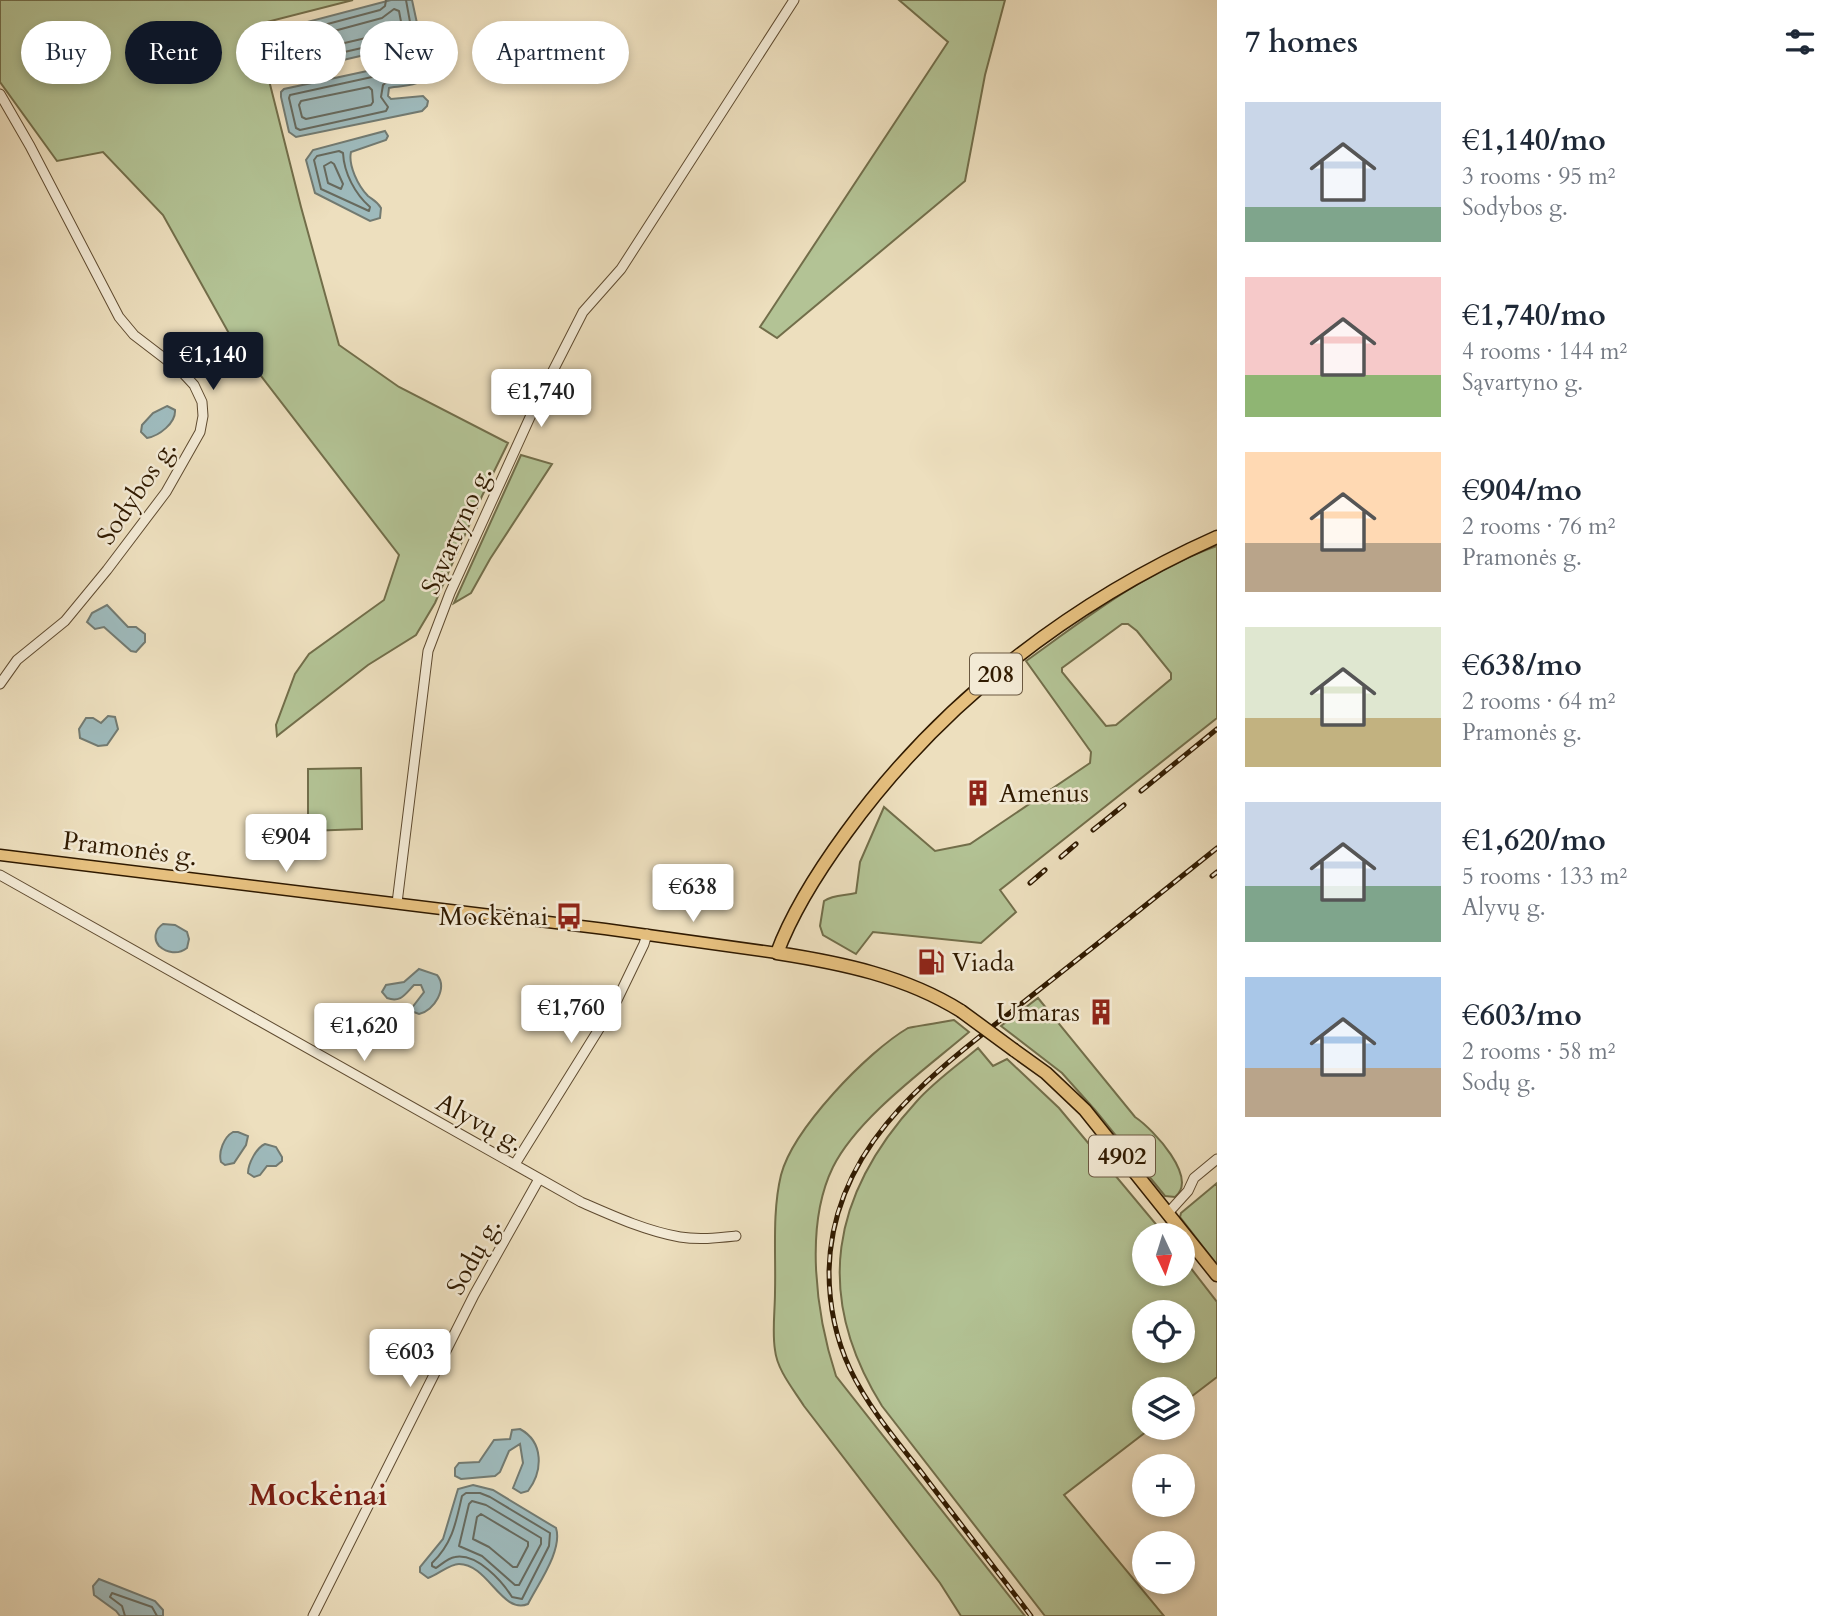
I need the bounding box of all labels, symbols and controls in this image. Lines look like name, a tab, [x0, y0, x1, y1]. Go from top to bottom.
chip: Buy	[21, 21, 111, 84]
chip: Rent	[125, 21, 222, 84]
chip: Filters	[236, 21, 346, 84]
chip: New	[360, 21, 458, 84]
chip: Apartment	[472, 21, 629, 84]
text: 7 homes	[1245, 22, 1358, 63]
icon: filters	[1781, 23, 1819, 61]
text: €1,140/mo	[1462, 120, 1606, 161]
icon: home	[1301, 130, 1385, 214]
text: 3 rooms · 95 m²	[1462, 161, 1615, 192]
text: Sodybos g.	[1462, 192, 1568, 223]
text: €1,740/mo	[1462, 295, 1606, 336]
icon: home	[1301, 305, 1385, 389]
pin: €1,140	[156, 332, 270, 392]
text: 4 rooms · 144 m²	[1462, 336, 1627, 367]
text: €1,140	[179, 339, 247, 370]
text: Sąvartyno g.	[1462, 367, 1583, 398]
pin: €1,740	[484, 370, 598, 429]
text: €1,740	[507, 376, 575, 407]
street label: Sodybos g.	[88, 433, 184, 552]
street label: Sąvartyno g.	[413, 461, 500, 600]
text: €904/mo	[1462, 470, 1582, 511]
icon: home	[1301, 480, 1385, 564]
text: 2 rooms · 76 m²	[1462, 511, 1615, 542]
text: Pramonės g.	[1462, 542, 1582, 573]
text: €638/mo	[1462, 645, 1582, 686]
road number: 208	[970, 654, 1022, 694]
icon: home	[1301, 655, 1385, 739]
text: 2 rooms · 64 m²	[1462, 686, 1615, 717]
text: Pramonės g.	[1462, 717, 1582, 748]
place label: Amenus	[999, 776, 1089, 811]
building icon: Amenus	[963, 778, 993, 808]
pin: €904	[245, 814, 327, 874]
text: €1,620/mo	[1462, 820, 1606, 861]
text: €904	[261, 821, 311, 852]
street label: Pramonės g.	[61, 823, 199, 874]
icon: home	[1301, 830, 1385, 914]
text: 5 rooms · 133 m²	[1462, 861, 1627, 892]
pin: €638	[652, 864, 734, 924]
text: €638	[668, 871, 718, 902]
text: Alyvų g.	[1462, 892, 1546, 923]
place label: Mockėnai	[439, 899, 548, 934]
bus stop icon: Mockėnai	[554, 901, 584, 931]
place label: Viada	[952, 945, 1015, 980]
fuel station icon: Viada	[916, 947, 946, 977]
pin: €1,760	[514, 986, 628, 1045]
text: €1,760	[537, 992, 605, 1023]
place label: Umaras	[996, 995, 1080, 1030]
text: €603/mo	[1462, 995, 1582, 1036]
building icon: Umaras	[1086, 997, 1116, 1027]
pin: €1,620	[307, 1004, 421, 1063]
icon: home	[1301, 1005, 1385, 1089]
text: €1,620	[330, 1010, 398, 1041]
text: 2 rooms · 58 m²	[1462, 1036, 1615, 1067]
text: Sodų g.	[1462, 1067, 1536, 1098]
street label: Alyvų g.	[430, 1085, 530, 1160]
road number: 4902	[1089, 1136, 1155, 1176]
street label: Sodų g.	[438, 1211, 509, 1301]
north arrow	[1132, 1223, 1195, 1286]
map controls	[1132, 1223, 1195, 1594]
button: locate	[1132, 1300, 1195, 1363]
pin: €603	[369, 1330, 451, 1389]
text: €603	[385, 1336, 435, 1367]
button: layers	[1132, 1377, 1195, 1440]
button: +	[1132, 1454, 1195, 1517]
district label: Mockėnai	[249, 1475, 387, 1516]
button: −	[1132, 1531, 1195, 1594]

